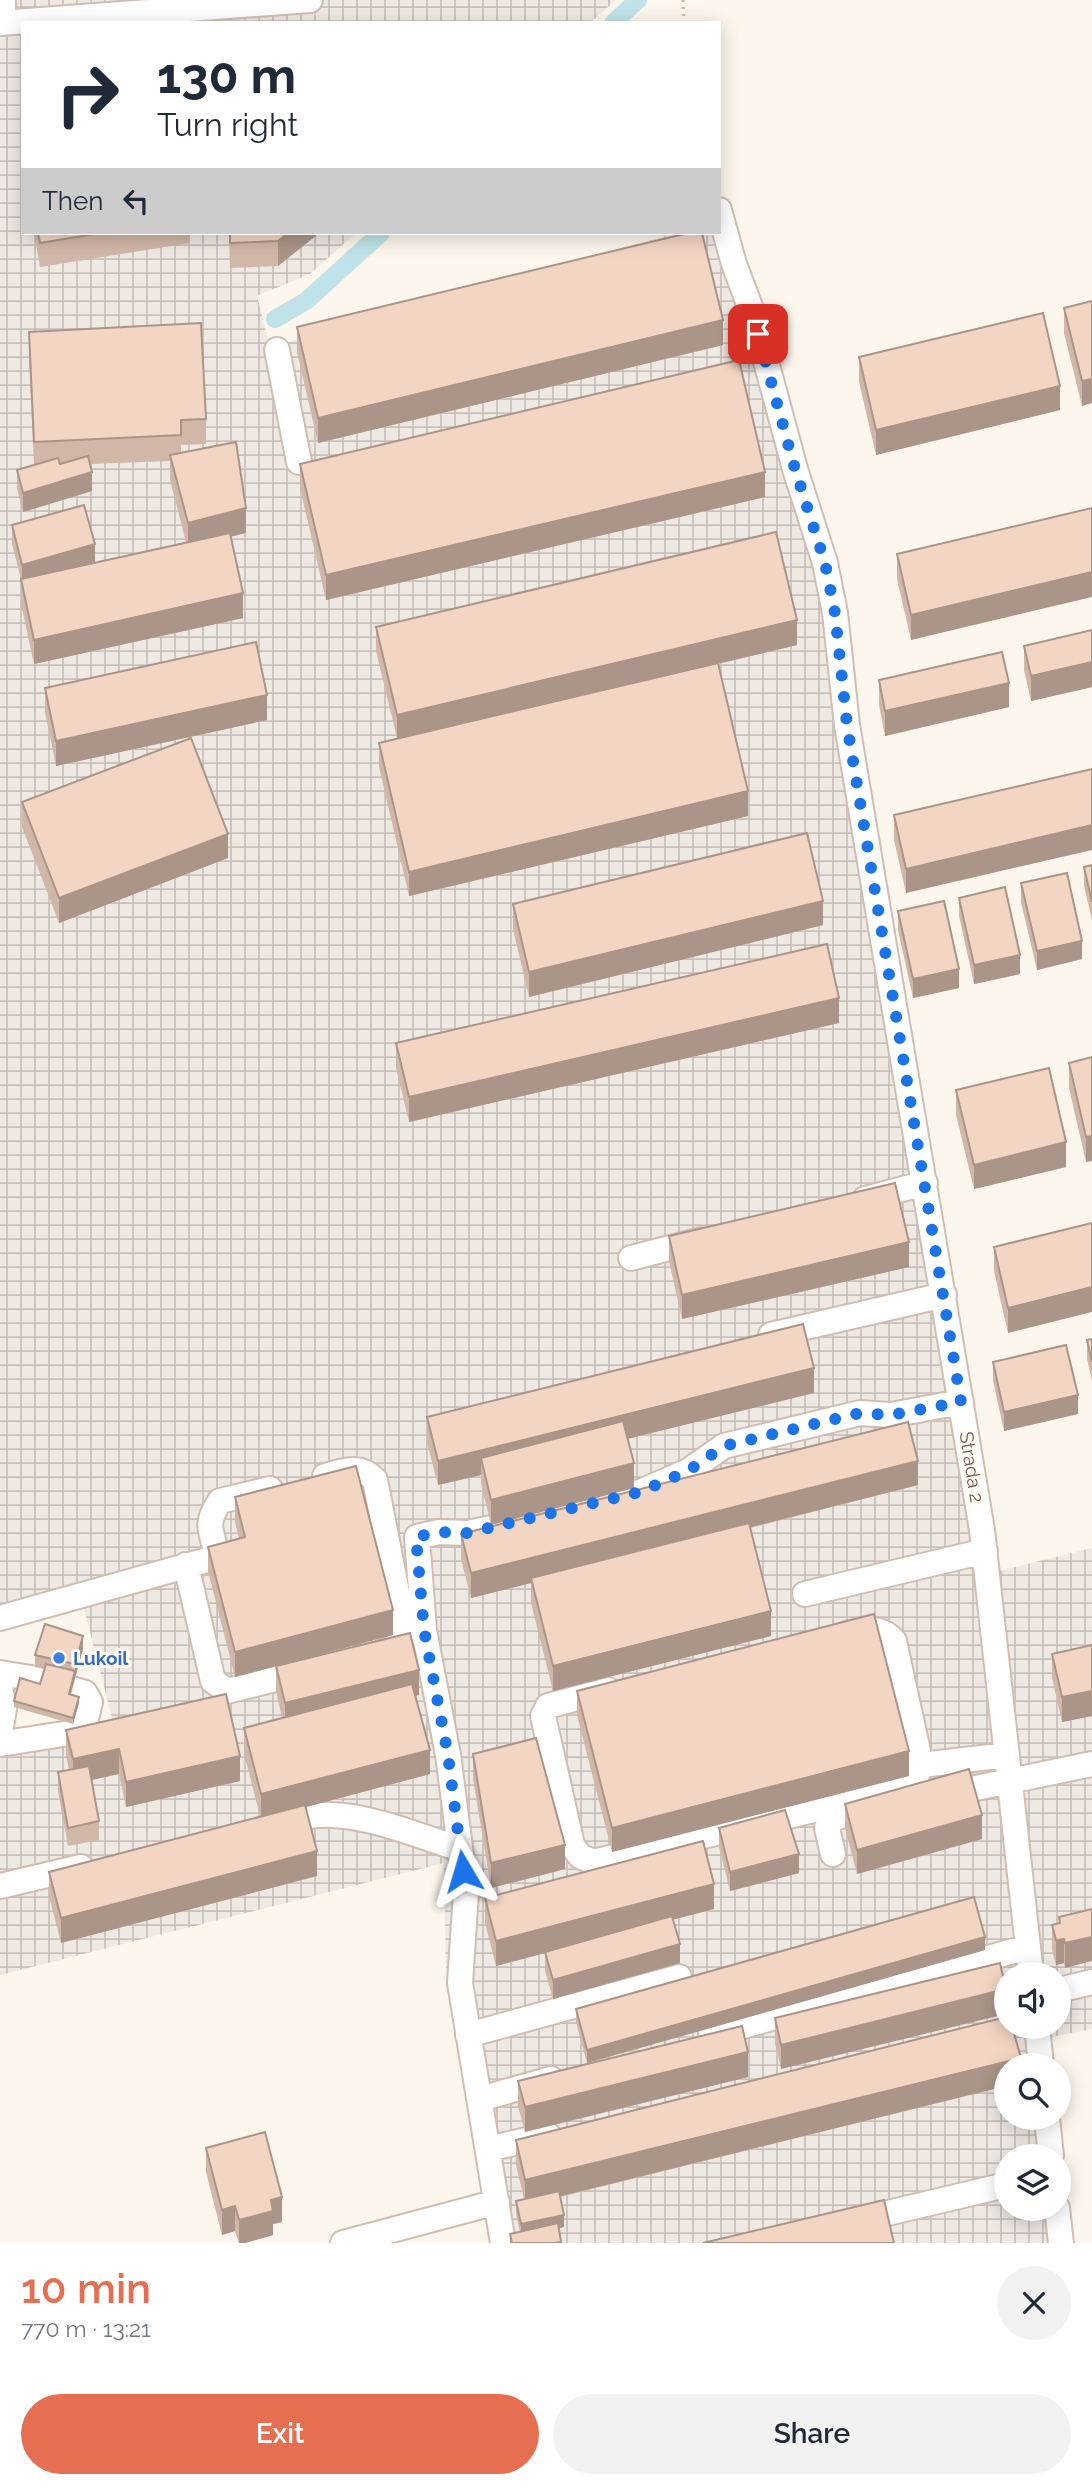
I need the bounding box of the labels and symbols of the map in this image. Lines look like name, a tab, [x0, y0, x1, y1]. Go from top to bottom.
pin	[728, 304, 788, 364]
street label: Strada 2	[956, 1430, 988, 1504]
place label: Lukoil	[73, 1647, 129, 1669]
marker: Lukoil	[51, 1650, 67, 1666]
position arrow	[426, 1834, 500, 1908]

